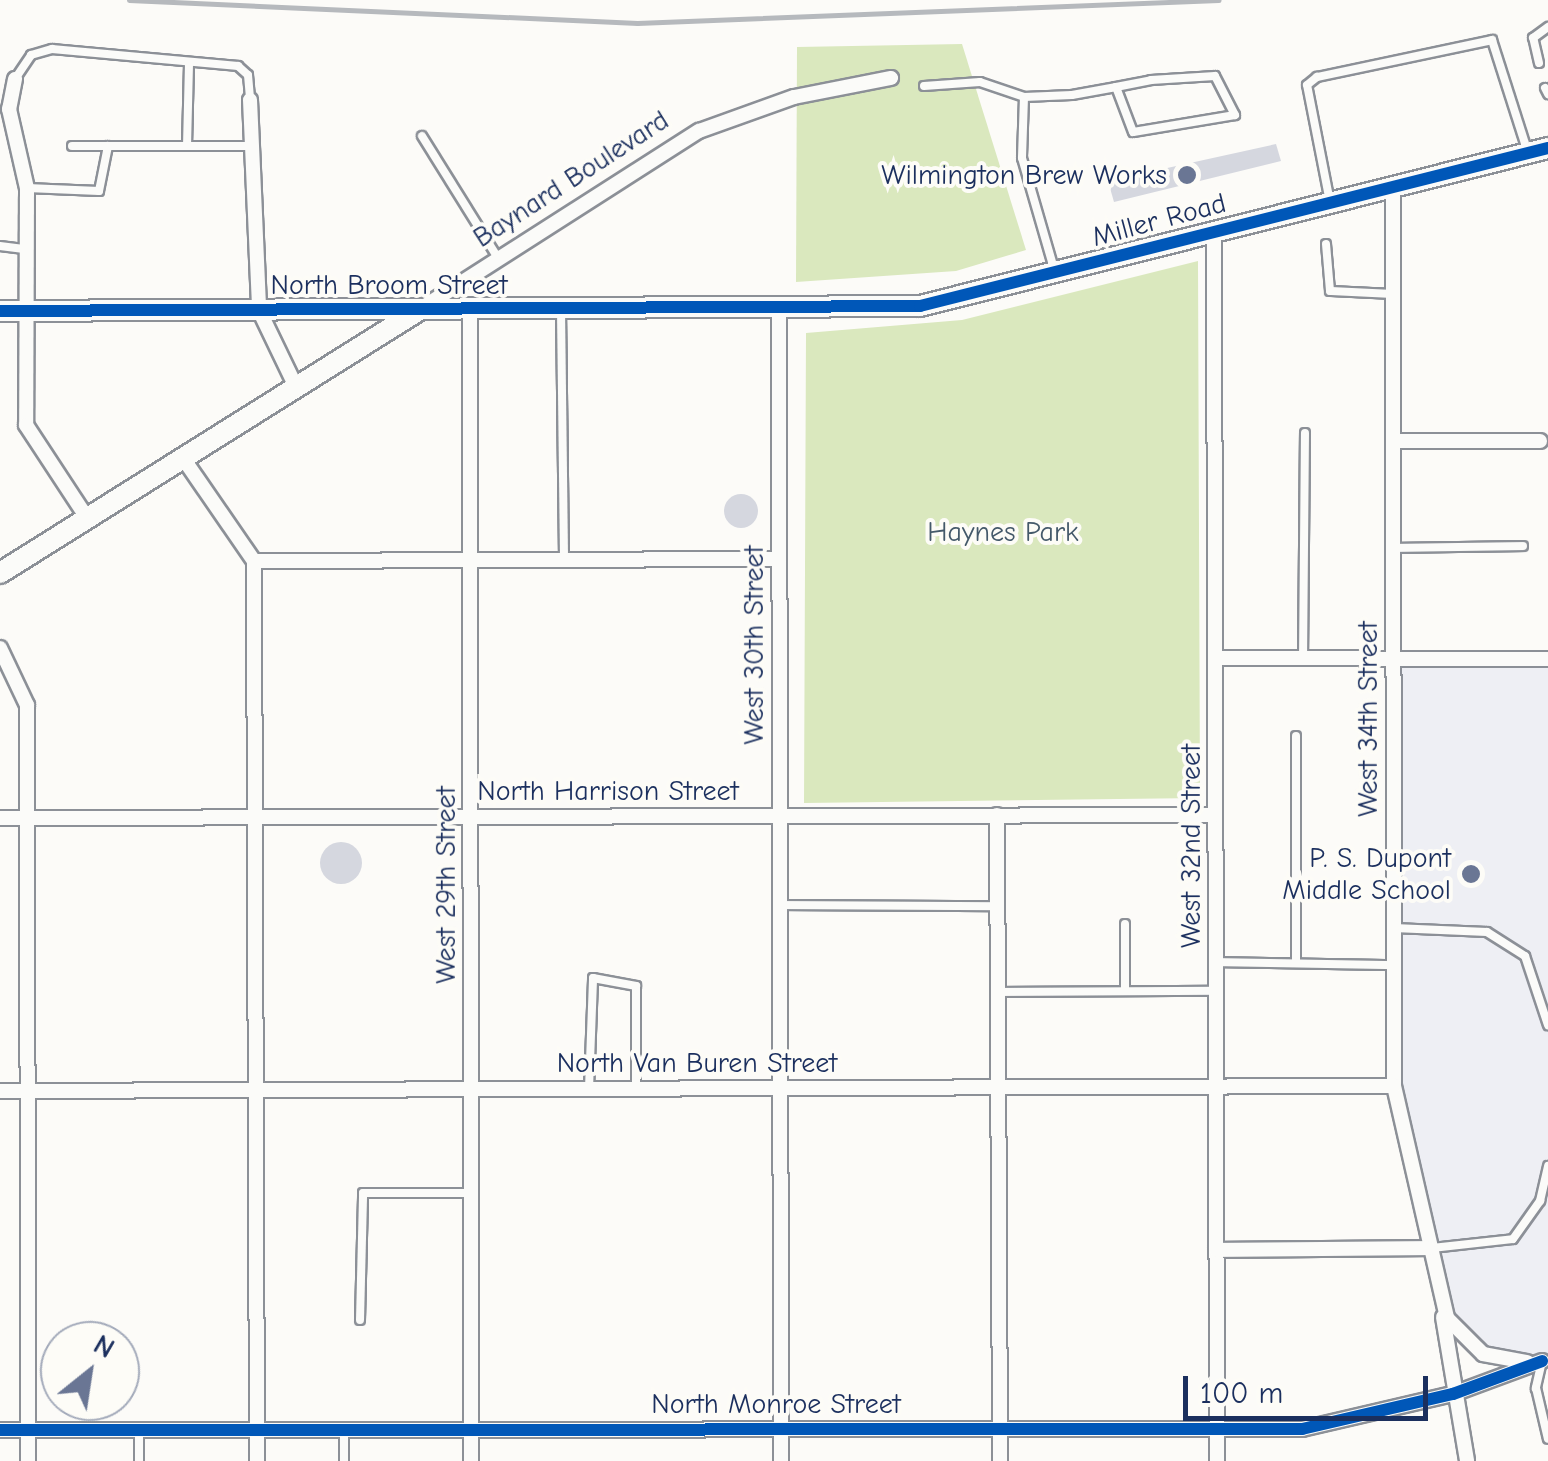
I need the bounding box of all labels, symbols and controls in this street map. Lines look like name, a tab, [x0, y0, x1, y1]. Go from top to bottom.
street label: Baynard Boulevard	[467, 103, 675, 255]
place label: Wilmington Brew Works	[881, 158, 1167, 192]
marker: Wilmington Brew Works	[1176, 164, 1198, 186]
street label: Miller Road	[1088, 186, 1230, 254]
street label: North Broom Street	[271, 268, 507, 302]
park label: Haynes Park	[927, 515, 1079, 549]
street label: West 30th Street	[737, 545, 771, 745]
street label: West 34th Street	[1351, 621, 1385, 817]
street label: West 32nd Street	[1174, 744, 1208, 948]
street label: North Harrison Street	[477, 774, 739, 808]
street label: West 29th Street	[429, 786, 463, 984]
place label: P. S. Dupont Middle School	[1282, 841, 1451, 907]
marker: P. S. Dupont Middle School	[1460, 863, 1482, 885]
street label: North Van Buren Street	[557, 1046, 837, 1080]
north arrow	[40, 1321, 140, 1421]
text: N	[88, 1328, 120, 1365]
scale bar	[1188, 1356, 1433, 1418]
text: 100 m	[1200, 1376, 1283, 1411]
street label: North Monroe Street	[651, 1387, 901, 1421]

